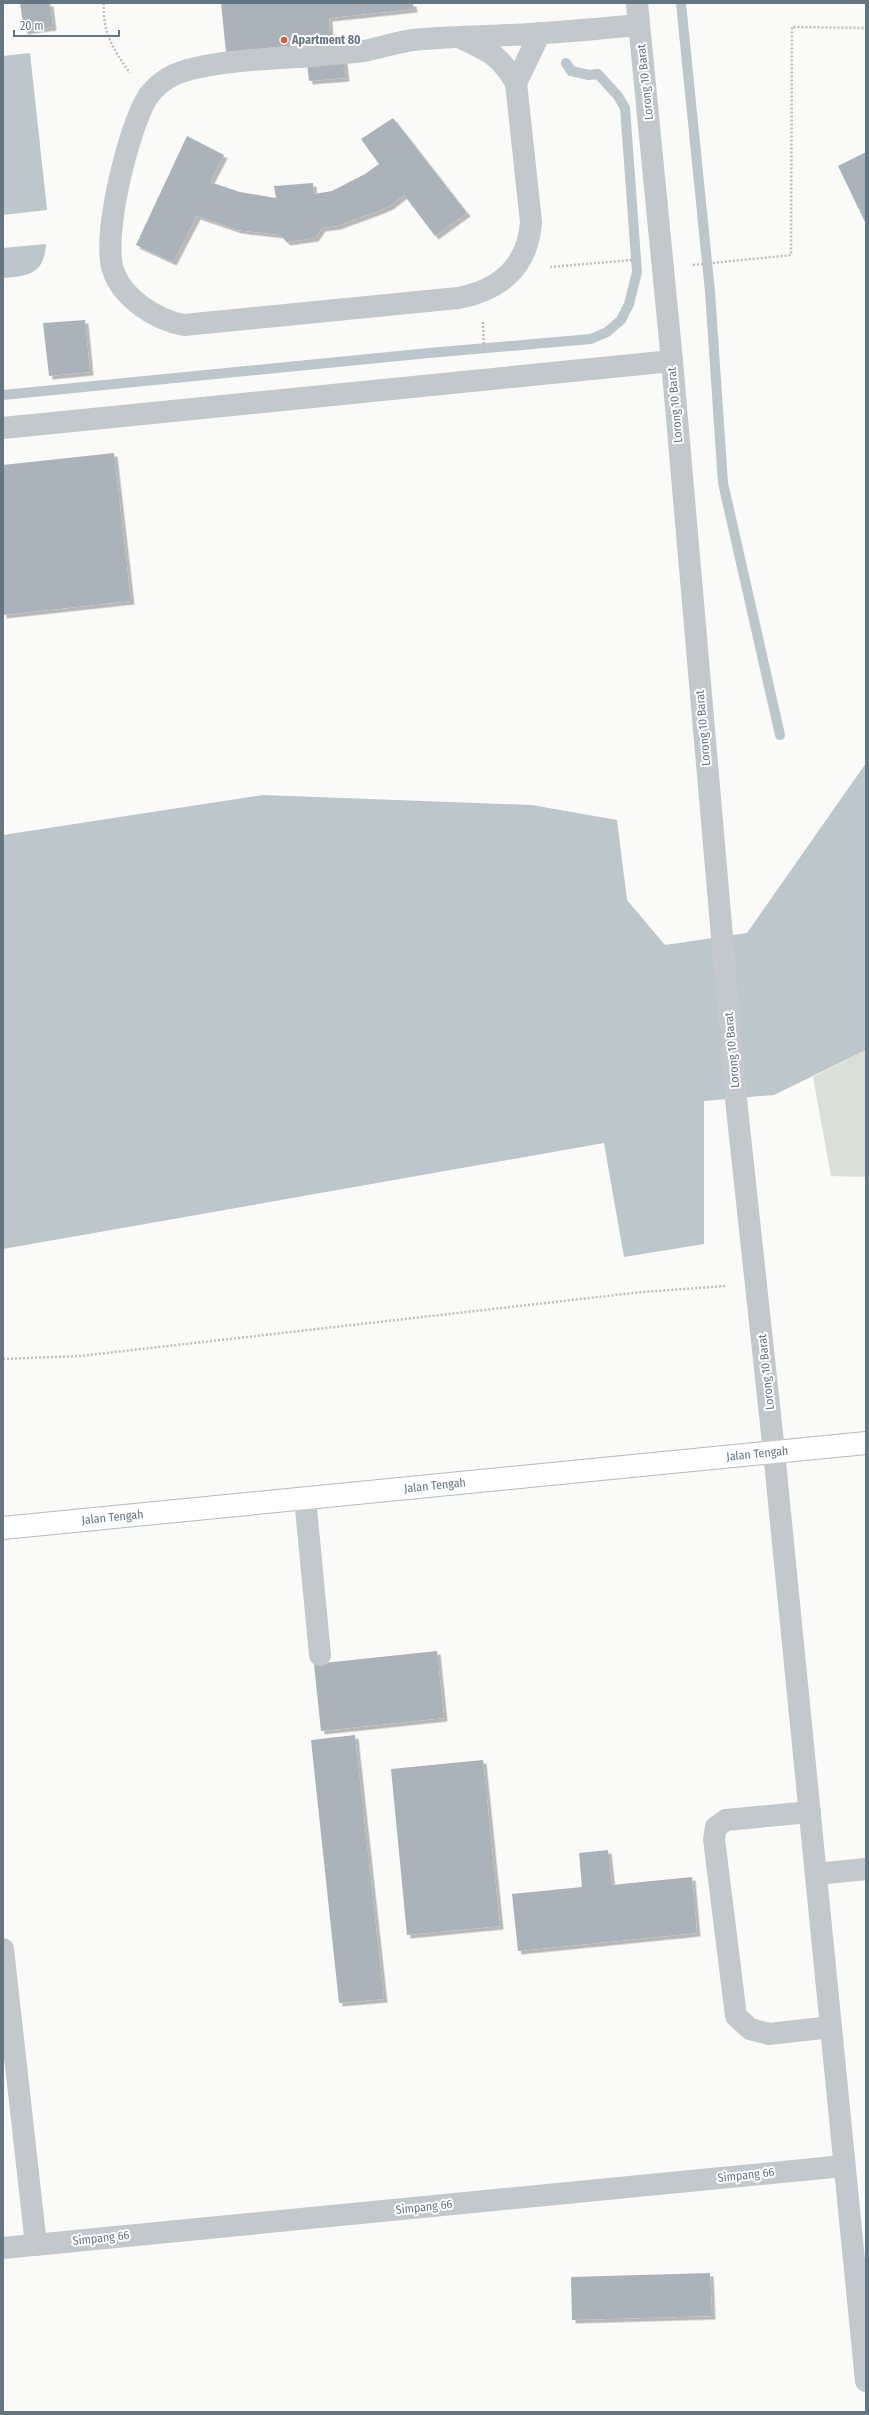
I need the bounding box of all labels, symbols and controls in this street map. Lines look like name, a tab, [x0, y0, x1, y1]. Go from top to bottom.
scale bar	[14, 12, 119, 38]
text: 20 m	[20, 19, 44, 33]
place label: Apartment 80	[291, 33, 361, 47]
marker: Apartment 80	[279, 35, 289, 45]
street label: Lorong 10 Barat	[634, 43, 656, 121]
street label: Lorong 10 Barat	[665, 366, 685, 444]
street label: Lorong 10 Barat	[693, 689, 713, 767]
street label: Lorong 10 Barat	[722, 1011, 742, 1089]
street label: Lorong 10 Barat	[755, 1333, 777, 1411]
street label: Jalan Tengah	[726, 1444, 789, 1464]
street label: Jalan Tengah	[403, 1475, 466, 1495]
street label: Jalan Tengah	[81, 1507, 144, 1527]
street label: Simpang 66	[717, 2165, 775, 2185]
street label: Simpang 66	[395, 2197, 453, 2217]
street label: Simpang 66	[72, 2228, 130, 2248]

